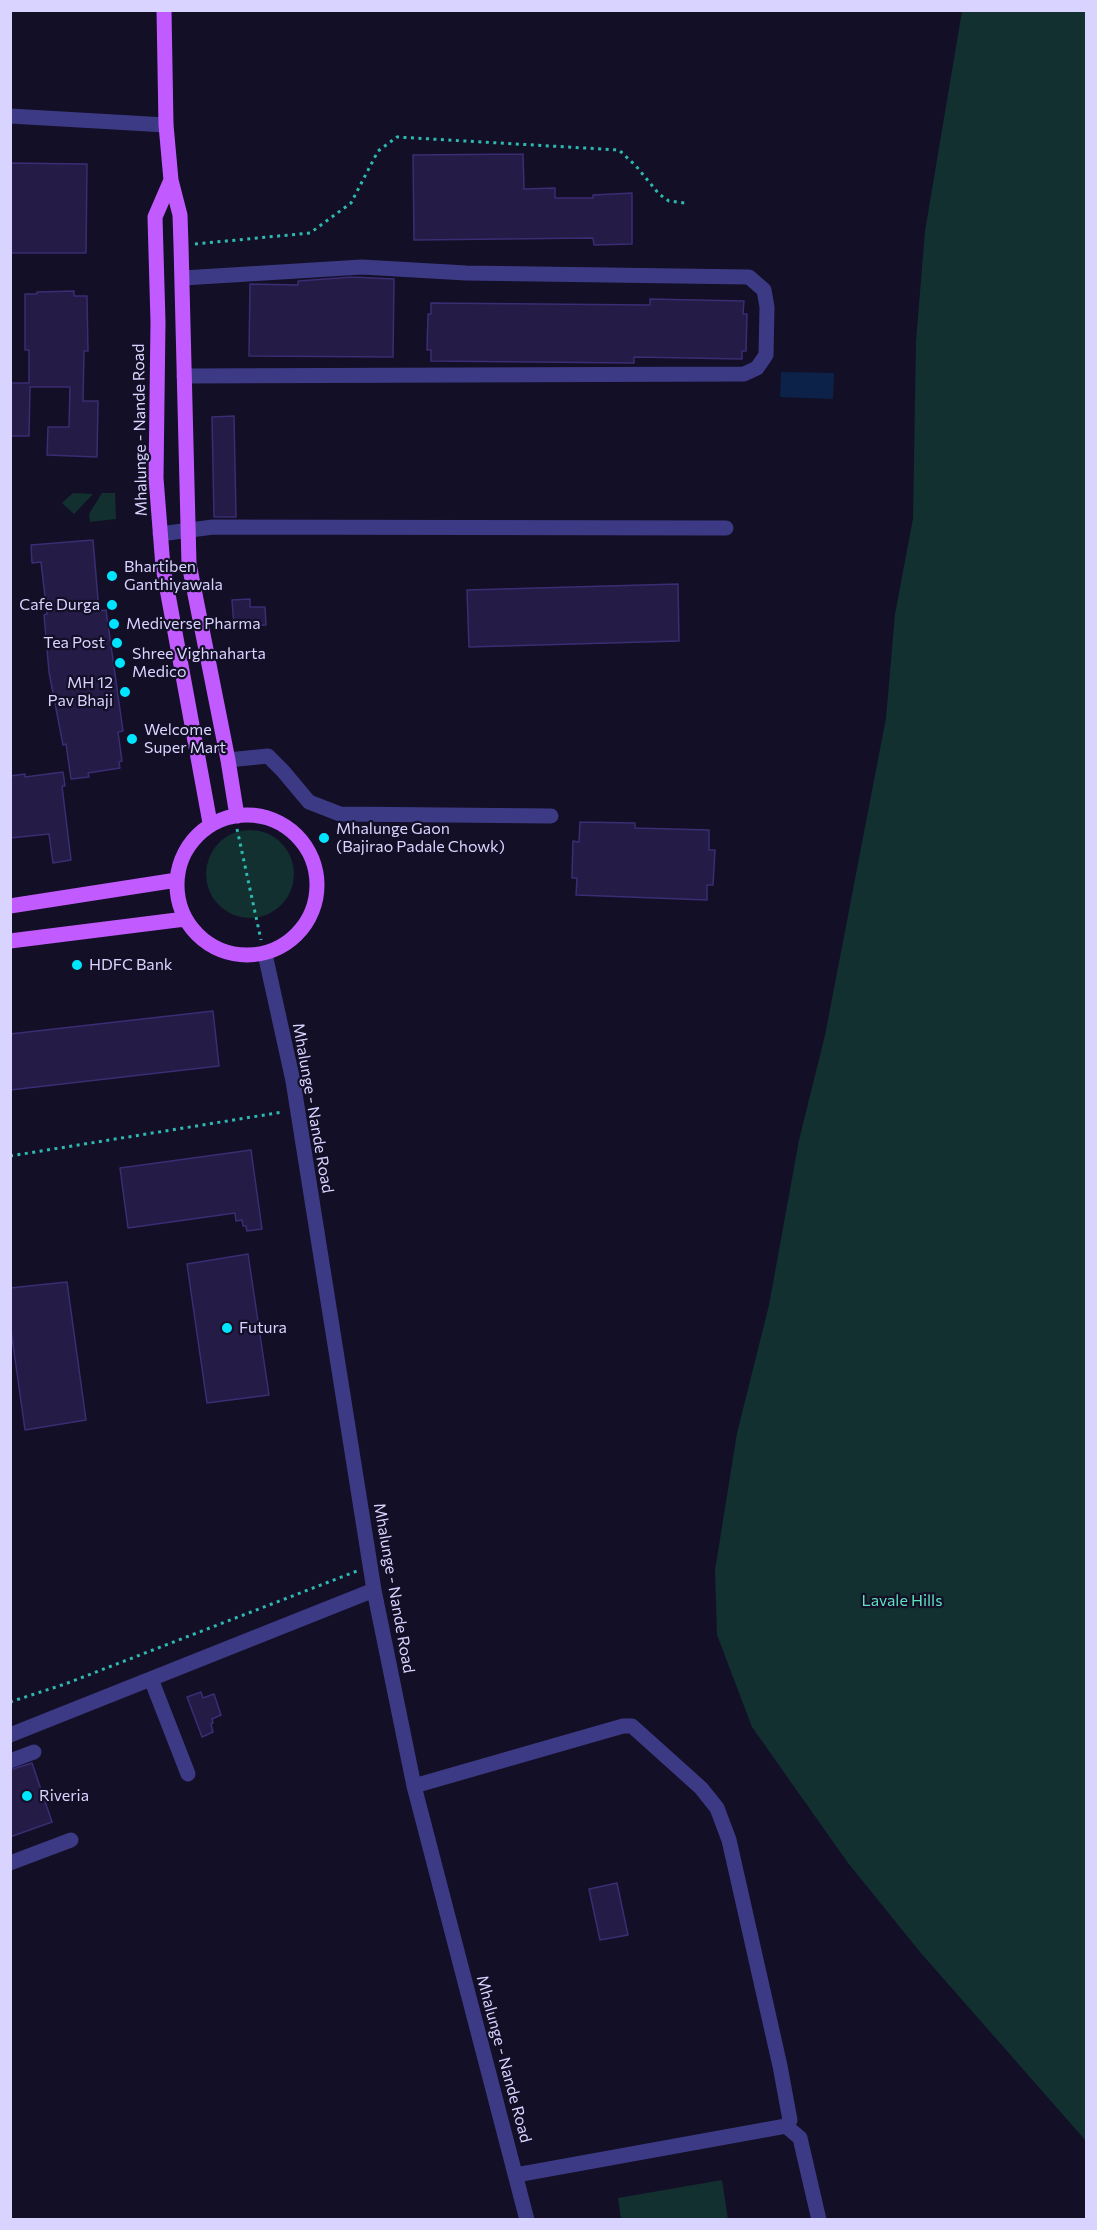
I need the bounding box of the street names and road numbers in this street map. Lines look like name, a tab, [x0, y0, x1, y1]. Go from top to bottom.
street label: Mhalunge - Nande Road	[129, 344, 151, 516]
street label: Mhalunge - Nande Road	[289, 1021, 337, 1195]
street label: Mhalunge - Nande Road	[370, 1501, 418, 1675]
street label: Mhalunge - Nande Road	[472, 1973, 536, 2145]

